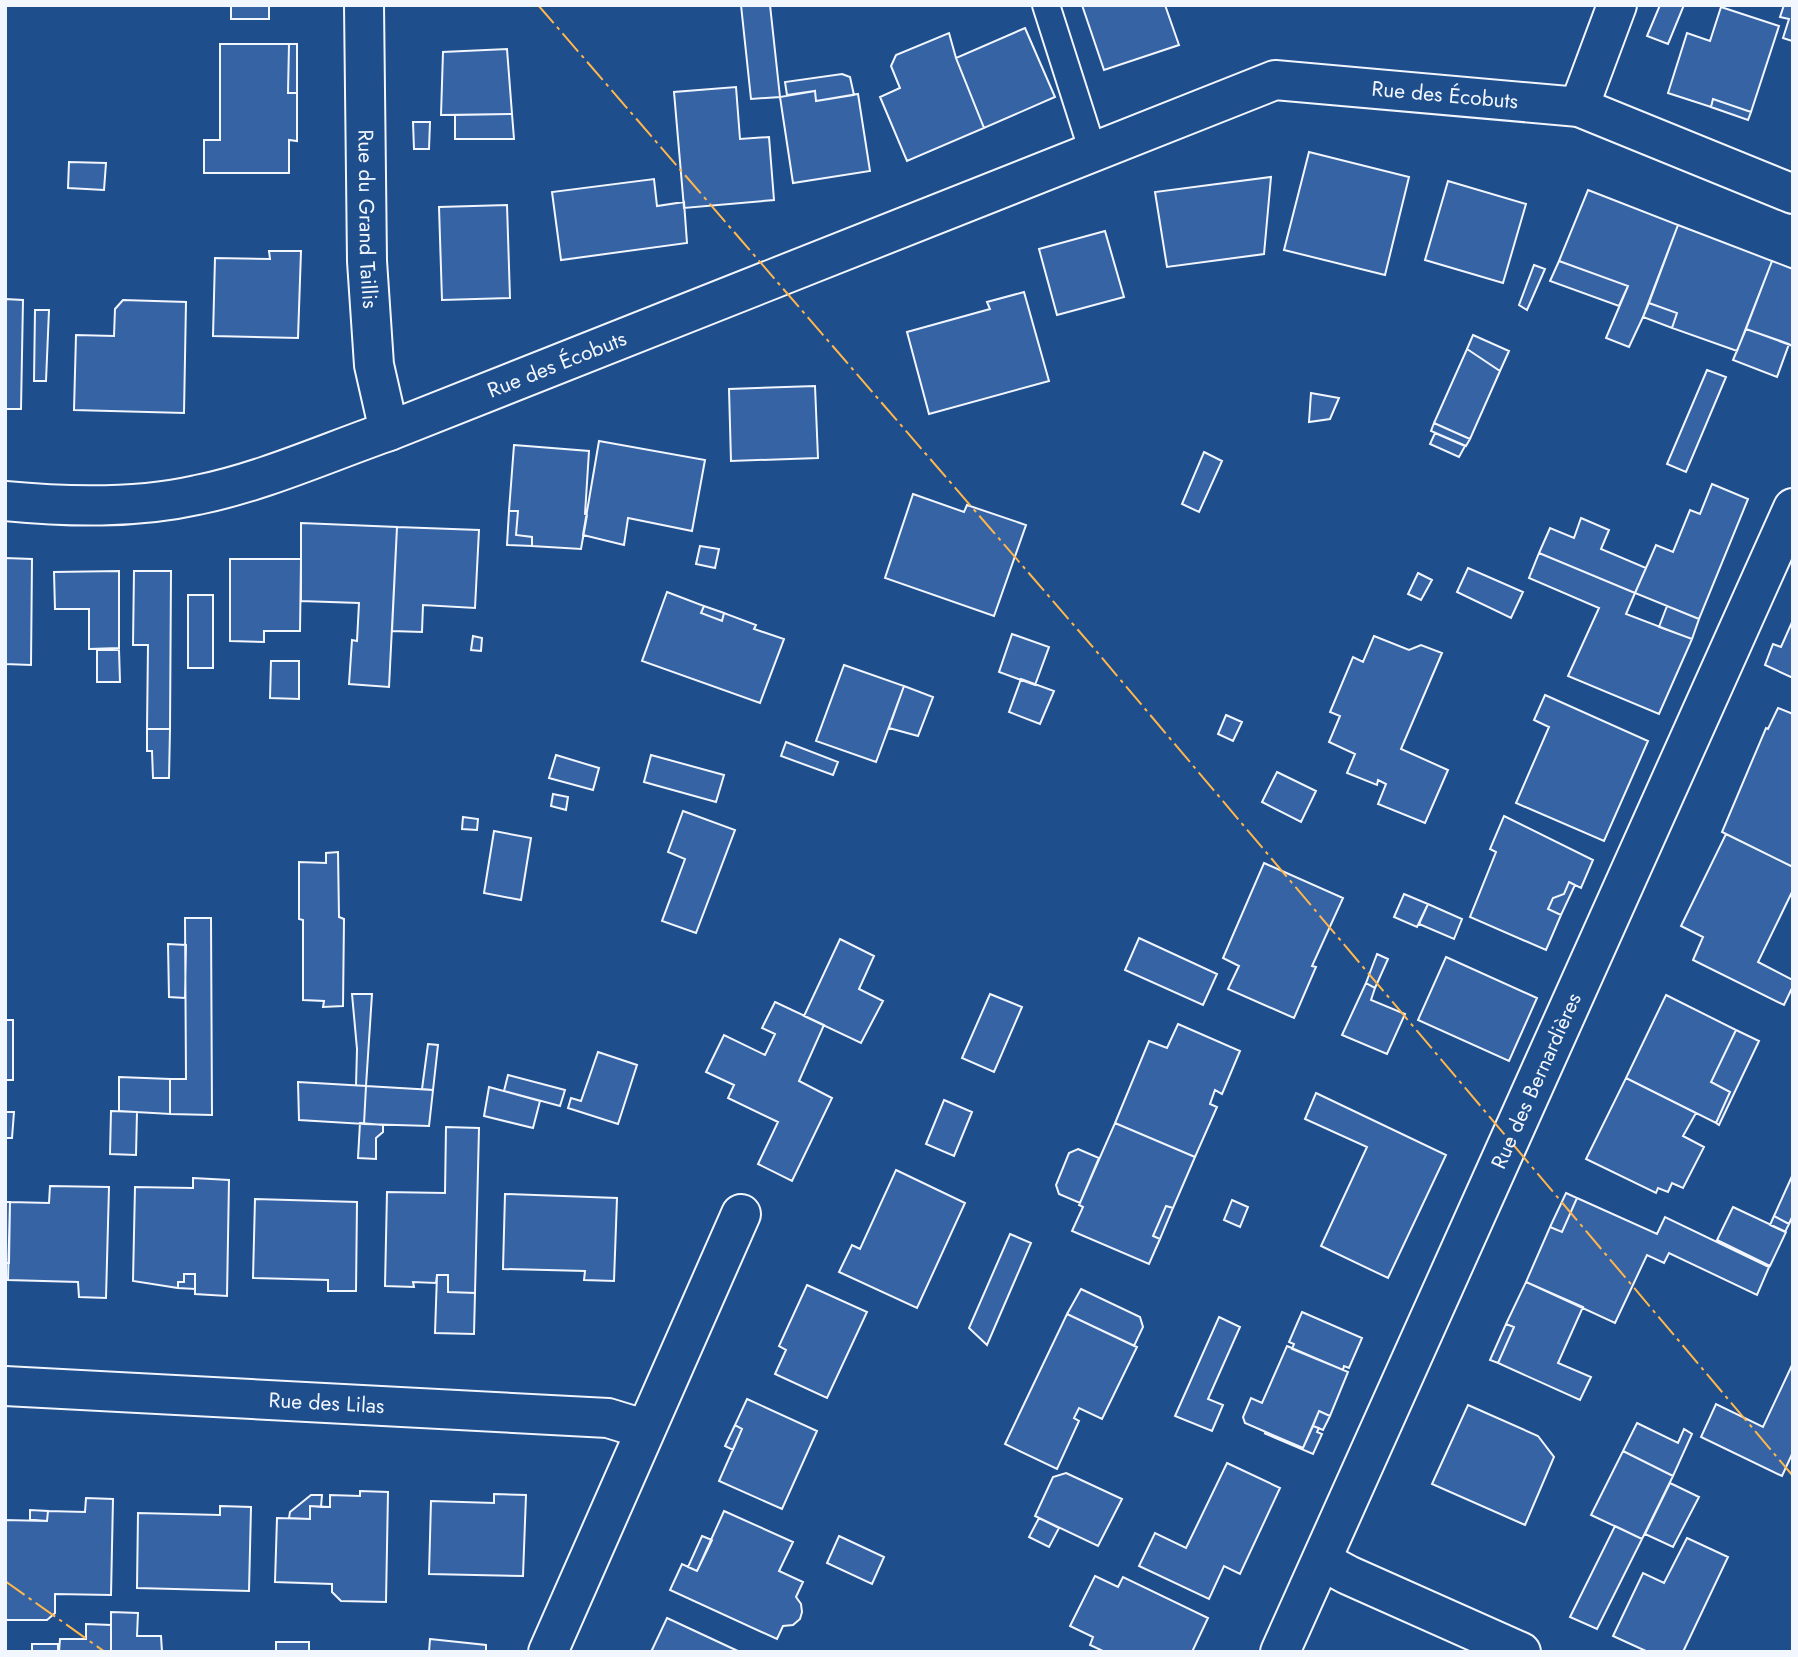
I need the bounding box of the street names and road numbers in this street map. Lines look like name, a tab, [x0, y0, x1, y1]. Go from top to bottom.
street label: Rue des Écobuts	[1370, 74, 1519, 117]
street label: Rue du Grand Taillis	[350, 129, 385, 309]
street label: Rue des Écobuts	[483, 323, 631, 406]
street label: Rue des Bernardières	[1484, 988, 1589, 1174]
street label: Rue des Lilas	[268, 1385, 385, 1421]

